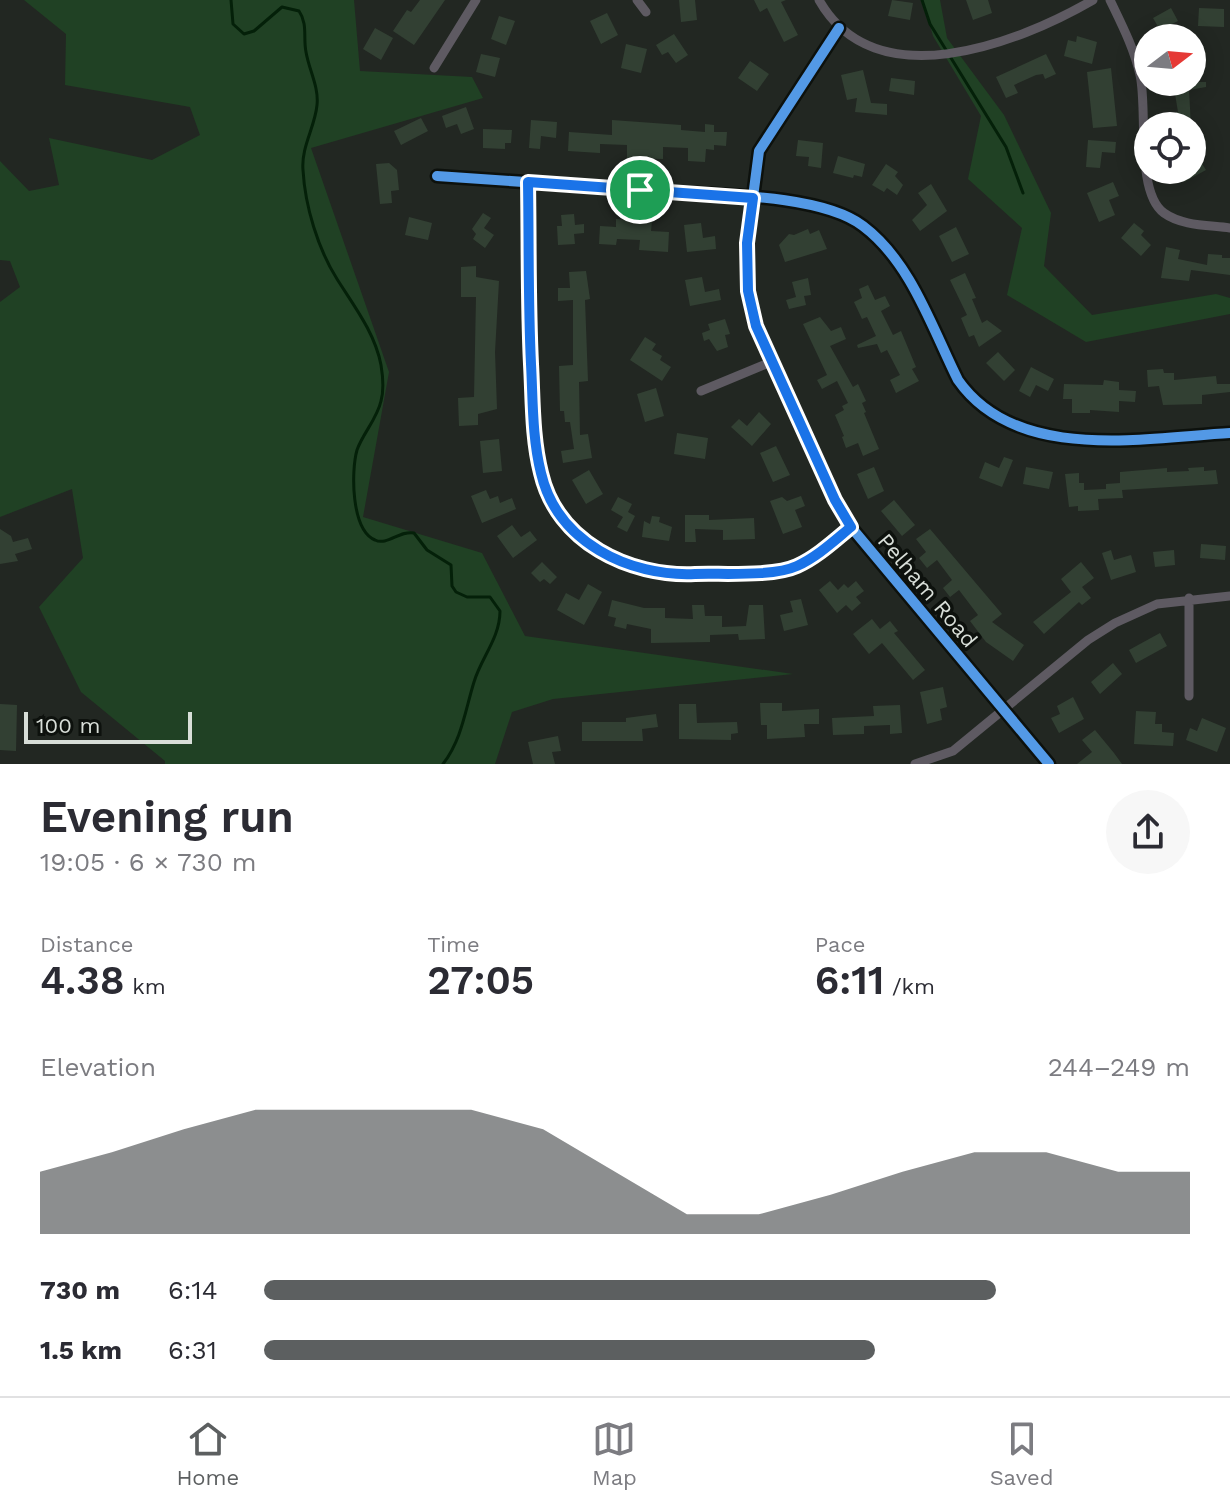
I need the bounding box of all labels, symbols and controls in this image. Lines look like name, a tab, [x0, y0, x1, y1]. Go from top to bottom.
north arrow	[1134, 24, 1206, 96]
map controls	[1134, 24, 1206, 184]
button: locate	[1134, 112, 1206, 184]
pin	[606, 156, 674, 224]
icon: arrive	[618, 168, 662, 212]
street label: Pelham Road	[873, 528, 982, 652]
scale bar	[24, 708, 192, 744]
text: 100 m	[36, 713, 100, 738]
button: share	[1106, 790, 1190, 874]
text: Evening run	[40, 791, 294, 843]
text: 19:05 · 6 × 730 m	[40, 847, 257, 877]
text: Distance	[40, 932, 134, 957]
text: Time	[427, 932, 480, 957]
text: Pace	[815, 932, 866, 957]
text: 4.38	[40, 957, 125, 1004]
text: 27:05	[427, 957, 534, 1004]
text: 6:11	[815, 957, 884, 1004]
text: km	[125, 974, 166, 999]
text: /km	[884, 974, 935, 999]
text: Elevation	[40, 1052, 156, 1082]
text: 244–249 m	[1048, 1052, 1190, 1082]
text: 730 m	[40, 1275, 120, 1305]
text: 6:14	[168, 1275, 218, 1305]
text: 1.5 km	[40, 1335, 122, 1365]
text: 6:31	[168, 1335, 217, 1365]
tab: Home	[176, 1417, 239, 1490]
tab: Map	[592, 1417, 637, 1490]
tab: Saved	[990, 1417, 1054, 1490]

